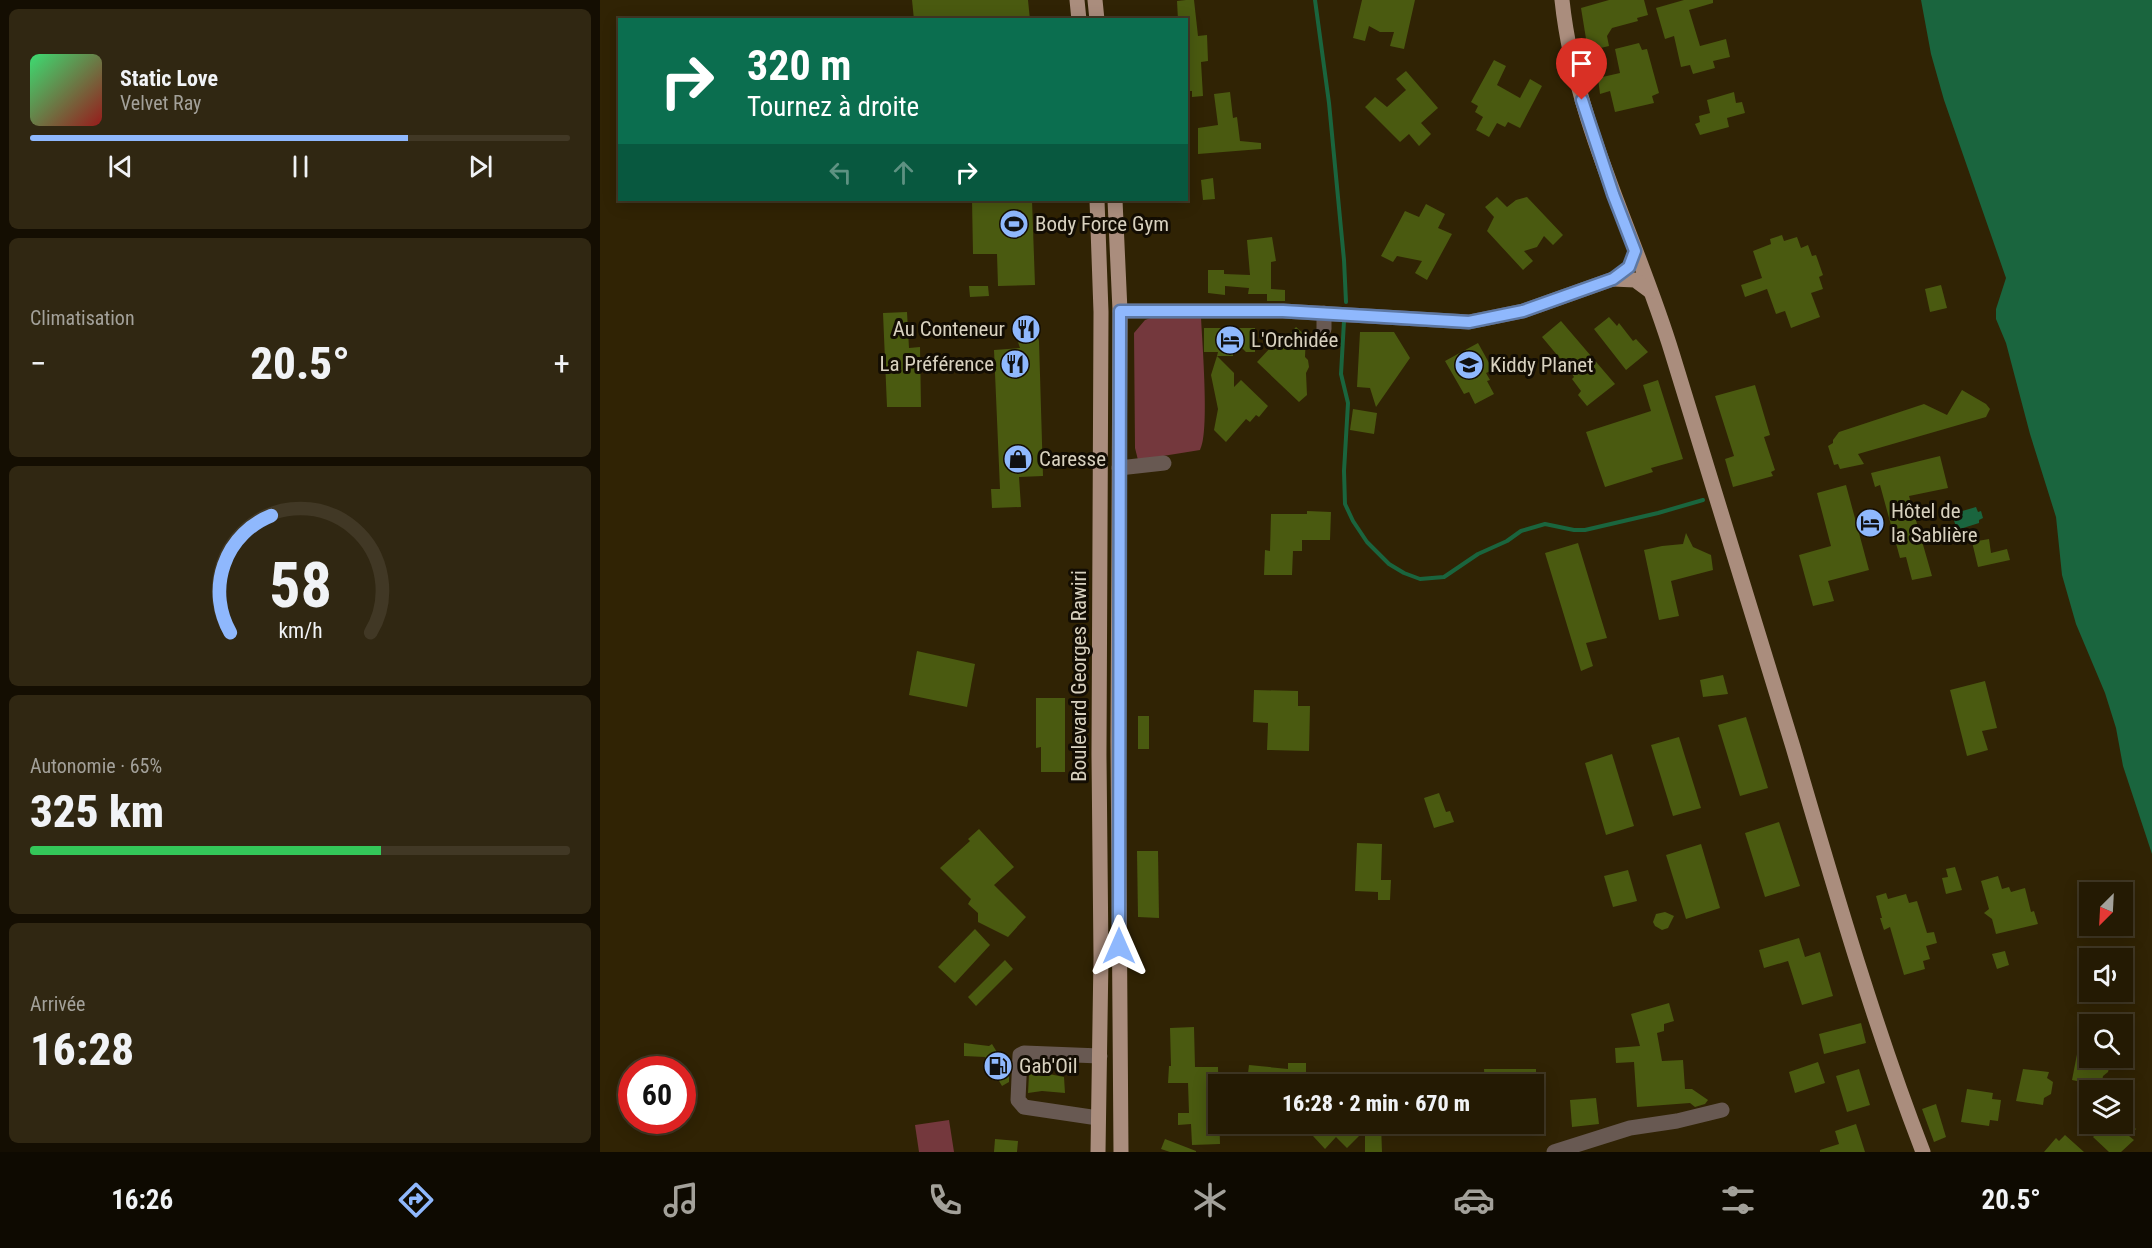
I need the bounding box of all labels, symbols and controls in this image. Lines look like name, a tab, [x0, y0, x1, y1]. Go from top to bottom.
pin	[1556, 38, 1607, 100]
text: 320 m	[747, 41, 852, 90]
icon: right	[648, 42, 726, 120]
icon: arrive	[1565, 47, 1598, 80]
text: Static Love	[120, 66, 218, 91]
text: Velvet Ray	[120, 91, 201, 115]
text: Tournez à droite	[747, 91, 919, 123]
icon: previous	[104, 150, 137, 183]
icon: pause	[284, 150, 317, 183]
icon: next	[464, 150, 497, 183]
icon: left	[824, 156, 857, 189]
icon: ahead	[887, 156, 920, 189]
icon: right	[950, 156, 983, 189]
sports icon: Body Force Gym	[998, 208, 1030, 240]
place label: Body Force Gym	[1035, 212, 1169, 236]
text: Climatisation	[30, 306, 135, 330]
restaurant icon: Au Conteneur	[1010, 313, 1042, 345]
place label: Au Conteneur	[893, 317, 1005, 341]
hotel icon: L'Orchidée	[1214, 324, 1246, 356]
place label: L'Orchidée	[1251, 328, 1338, 352]
text: 20.5°	[250, 337, 350, 390]
text: −	[30, 344, 47, 383]
text: +	[554, 344, 570, 383]
restaurant icon: La Préférence	[999, 348, 1031, 380]
school or university icon: Kiddy Planet	[1453, 349, 1485, 381]
place label: La Préférence	[879, 352, 994, 376]
place label: Kiddy Planet	[1490, 353, 1593, 377]
shop icon: Caresse	[1002, 443, 1034, 475]
place label: Caresse	[1039, 447, 1106, 471]
place label: Hôtel de la Sablière	[1891, 499, 1978, 547]
hotel icon: Hôtel de la Sablière	[1854, 507, 1886, 539]
text: 58	[268, 549, 332, 622]
street label: Boulevard Georges Rawiri	[1067, 570, 1091, 782]
text: km/h	[278, 618, 322, 643]
text: Autonomie · 65%	[30, 754, 162, 778]
text: 325 km	[30, 785, 164, 838]
north arrow	[2079, 882, 2133, 936]
map controls	[2079, 882, 2133, 1134]
position arrow	[1087, 914, 1151, 978]
button: sound	[2079, 948, 2133, 1002]
text: Arrivée	[30, 992, 86, 1016]
button: search	[2079, 1014, 2133, 1068]
text: 16:28	[30, 1023, 134, 1076]
fuel station icon: Gab'Oil	[982, 1050, 1014, 1082]
place label: Gab'Oil	[1019, 1054, 1077, 1078]
speed limit sign: 60	[618, 1056, 696, 1134]
button: layers	[2079, 1080, 2133, 1134]
text: 16:28 · 2 min · 670 m	[1282, 1091, 1470, 1116]
icon: directions	[395, 1179, 437, 1221]
icon: music	[660, 1179, 702, 1221]
icon: phone	[924, 1179, 966, 1221]
icon: climate	[1189, 1179, 1231, 1221]
icon: car	[1453, 1179, 1495, 1221]
icon: filters	[1717, 1179, 1759, 1221]
text: 16:26	[111, 1184, 173, 1216]
text: 20.5°	[1982, 1184, 2041, 1216]

